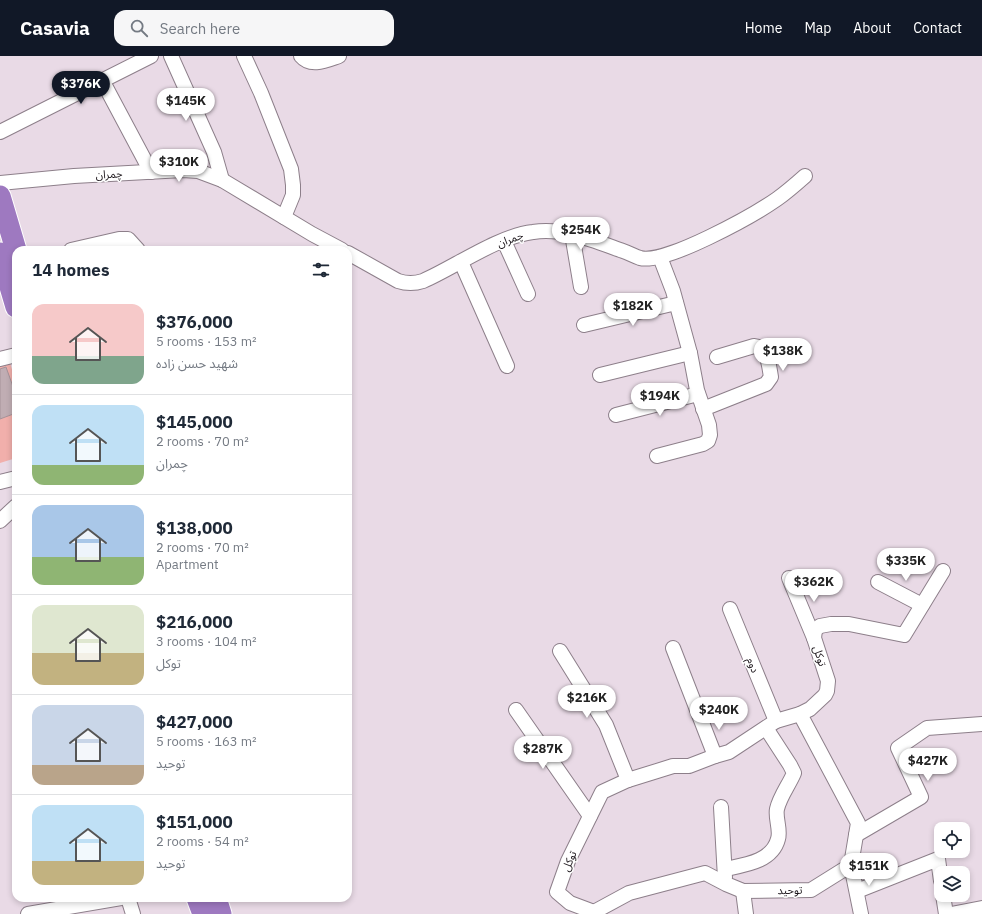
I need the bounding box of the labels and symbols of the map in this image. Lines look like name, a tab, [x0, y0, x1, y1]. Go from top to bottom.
pin: $376K	[53, 71, 109, 105]
pin: $145K	[158, 88, 214, 122]
pin: $310K	[151, 149, 207, 183]
street label: چمران	[95, 166, 123, 183]
pin: $254K	[553, 217, 609, 251]
street label: چمران	[495, 228, 526, 251]
pin: $182K	[605, 293, 661, 327]
pin: $138K	[755, 338, 811, 372]
pin: $194K	[632, 383, 688, 417]
pin: $335K	[878, 548, 934, 582]
pin: $362K	[786, 569, 842, 603]
street label: توکل	[810, 644, 830, 668]
street label: دوم	[743, 655, 762, 675]
pin: $216K	[559, 685, 615, 719]
pin: $240K	[691, 697, 747, 731]
pin: $287K	[515, 736, 571, 770]
pin: $427K	[900, 748, 956, 782]
street label: توکل	[558, 849, 580, 873]
pin: $151K	[841, 853, 897, 887]
street label: توحید	[777, 883, 803, 897]

